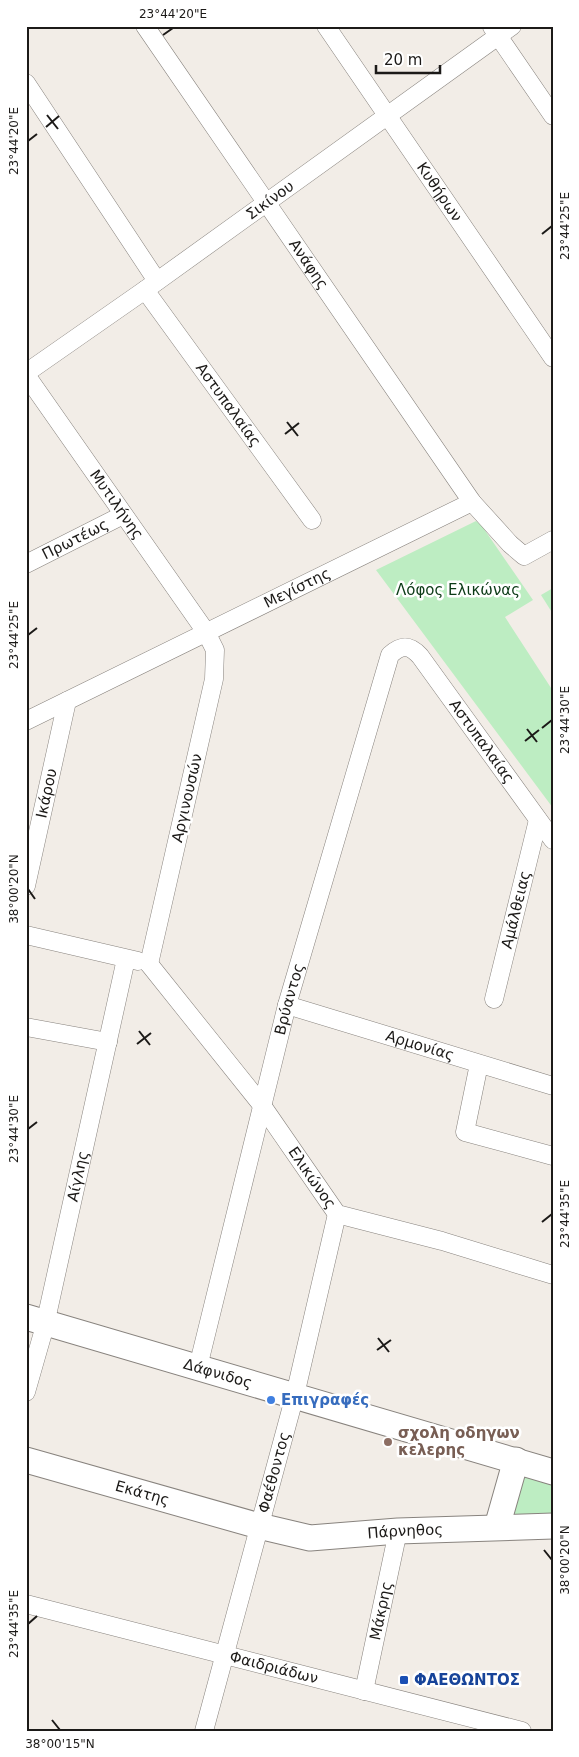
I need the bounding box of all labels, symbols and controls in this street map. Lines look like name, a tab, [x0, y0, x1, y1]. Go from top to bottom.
text: 23°44'20"E	[139, 7, 207, 21]
scale bar	[376, 42, 440, 74]
text: 20 m	[384, 51, 422, 69]
text: 23°44'20"E	[7, 107, 21, 175]
street label: Κυθήρων	[413, 159, 466, 225]
street label: Σικίνου	[242, 177, 297, 223]
text: 23°44'25"E	[558, 192, 572, 260]
street label: Ανάφης	[285, 236, 332, 293]
street label: Αστυπαλαίας	[192, 360, 265, 450]
street label: Μυτιλήνης	[86, 466, 147, 543]
street label: Πρωτέως	[39, 515, 111, 563]
street label: Μεγίστης	[261, 564, 333, 612]
park label: Λόφος Ελικώνας	[396, 581, 520, 599]
text: 23°44'25"E	[7, 601, 21, 669]
text: 23°44'30"E	[558, 686, 572, 754]
street label: Αστυπαλαίας	[445, 696, 518, 787]
street label: Αργινουσών	[168, 752, 206, 844]
street label: Ικάρου	[32, 767, 61, 820]
text: 38°00'20"N	[7, 854, 21, 924]
street label: Αμάλθειας	[498, 869, 534, 950]
street label: Βρύαντος	[271, 961, 308, 1037]
street label: Αρμονίας	[384, 1027, 456, 1064]
text: 23°44'30"E	[7, 1095, 21, 1163]
street label: Ελικώνος	[284, 1143, 340, 1212]
street label: Αίγλης	[64, 1149, 92, 1203]
text: 23°44'35"E	[558, 1180, 572, 1248]
street label: Δάφνιδος	[181, 1355, 254, 1392]
place label: Επιγραφές	[281, 1391, 369, 1409]
marker: Επιγραφές	[265, 1394, 277, 1406]
place label: σχολη οδηγων κελερης	[398, 1424, 520, 1459]
street label: Φαέθοντος	[254, 1430, 294, 1515]
marker: σχολη οδηγων κελερης	[382, 1436, 394, 1448]
street label: Εκάτης	[113, 1477, 172, 1509]
street label: Πάρνηθος	[367, 1521, 443, 1542]
text: 38°00'20"N	[558, 1525, 572, 1595]
street label: Μάκρης	[366, 1580, 396, 1642]
text: 23°44'35"E	[7, 1590, 21, 1658]
street label: Φαιδριάδων	[228, 1648, 320, 1687]
place label: ΦΑΕΘΩΝΤΟΣ	[414, 1671, 520, 1689]
marker: ΦΑΕΘΩΝΤΟΣ	[398, 1674, 410, 1686]
text: 38°00'15"N	[25, 1737, 95, 1751]

